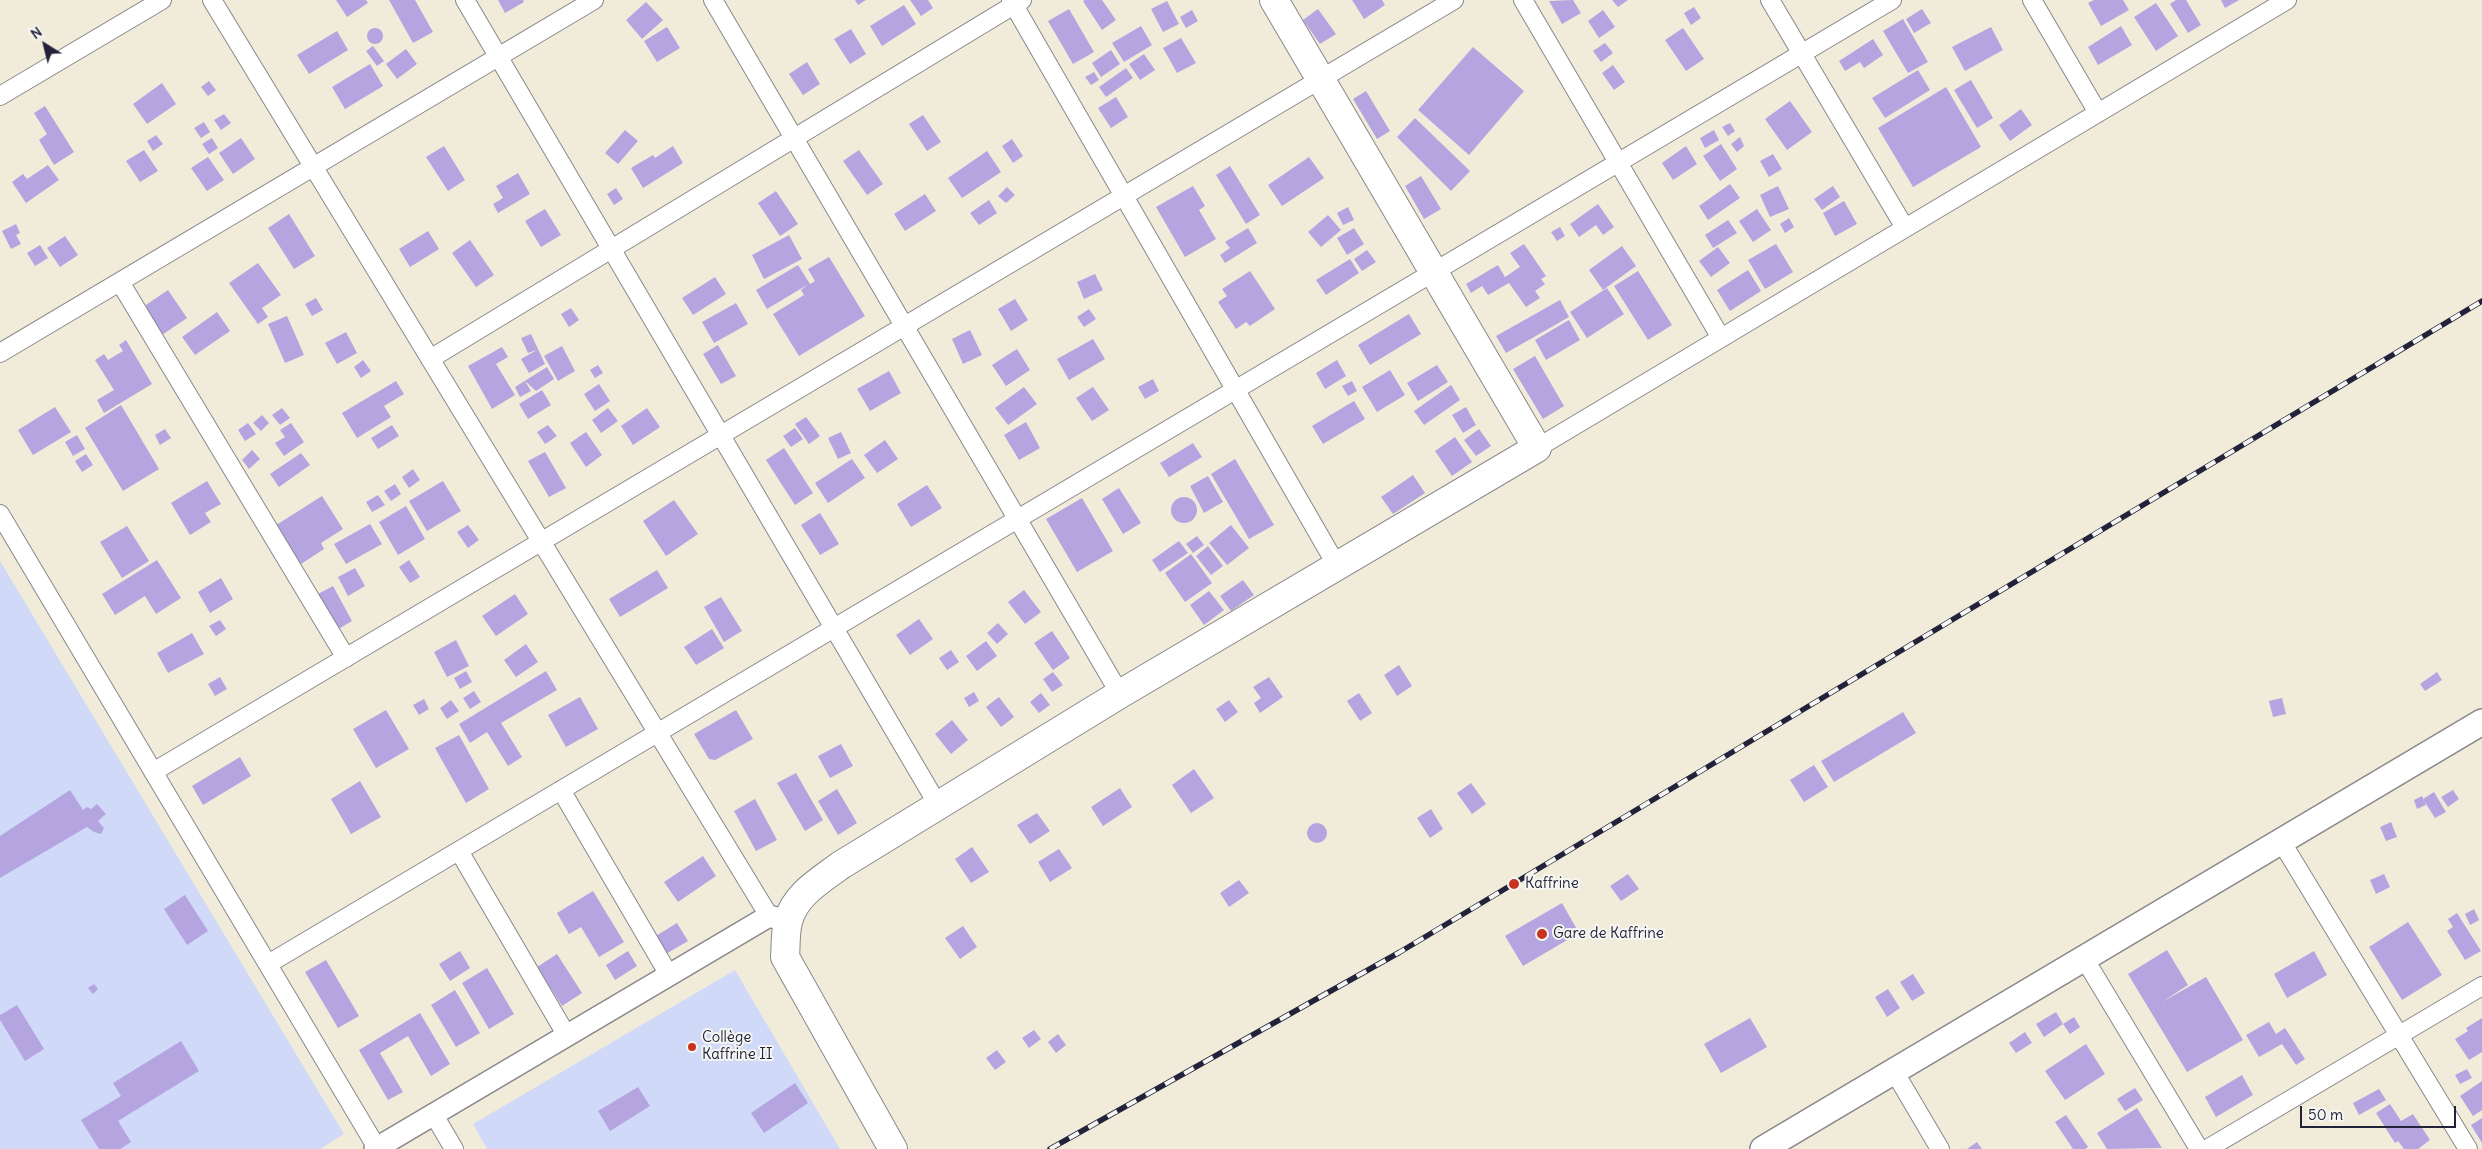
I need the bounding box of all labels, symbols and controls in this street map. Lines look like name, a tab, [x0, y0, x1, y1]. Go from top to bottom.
north arrow	[20, 20, 70, 70]
text: N	[27, 23, 45, 43]
place label: Kaffrine	[1525, 875, 1579, 893]
marker: Kaffrine	[1507, 877, 1521, 891]
place label: Gare de Kaffrine	[1553, 925, 1664, 943]
marker: Gare de Kaffrine	[1535, 927, 1549, 941]
place label: Collège Kaffrine II	[702, 1029, 772, 1064]
marker: Collège Kaffrine II	[686, 1041, 698, 1053]
scale bar	[2302, 1096, 2458, 1128]
text: 50 m	[2308, 1105, 2343, 1124]

